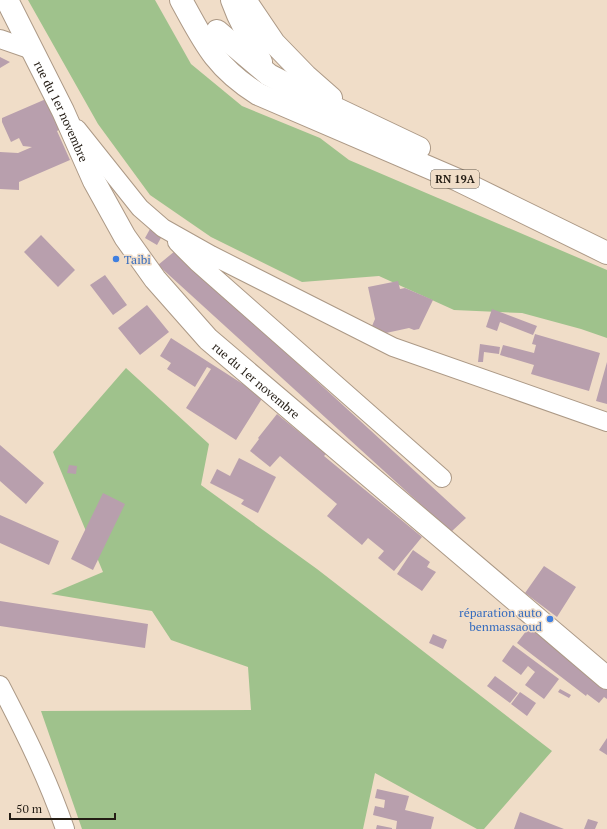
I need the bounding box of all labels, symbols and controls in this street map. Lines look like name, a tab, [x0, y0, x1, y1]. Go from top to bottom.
street label: rue du 1er novembre	[31, 58, 92, 164]
road number: RN 19A	[431, 170, 479, 188]
place label: Taibi	[124, 252, 151, 267]
marker: Taibi	[111, 254, 121, 264]
street label: rue du 1er novembre	[210, 339, 303, 421]
place label: réparation auto benmassaoud	[459, 605, 542, 634]
marker: réparation auto benmassaoud	[545, 614, 555, 624]
scale bar	[10, 795, 115, 821]
text: 50 m	[16, 801, 43, 816]

